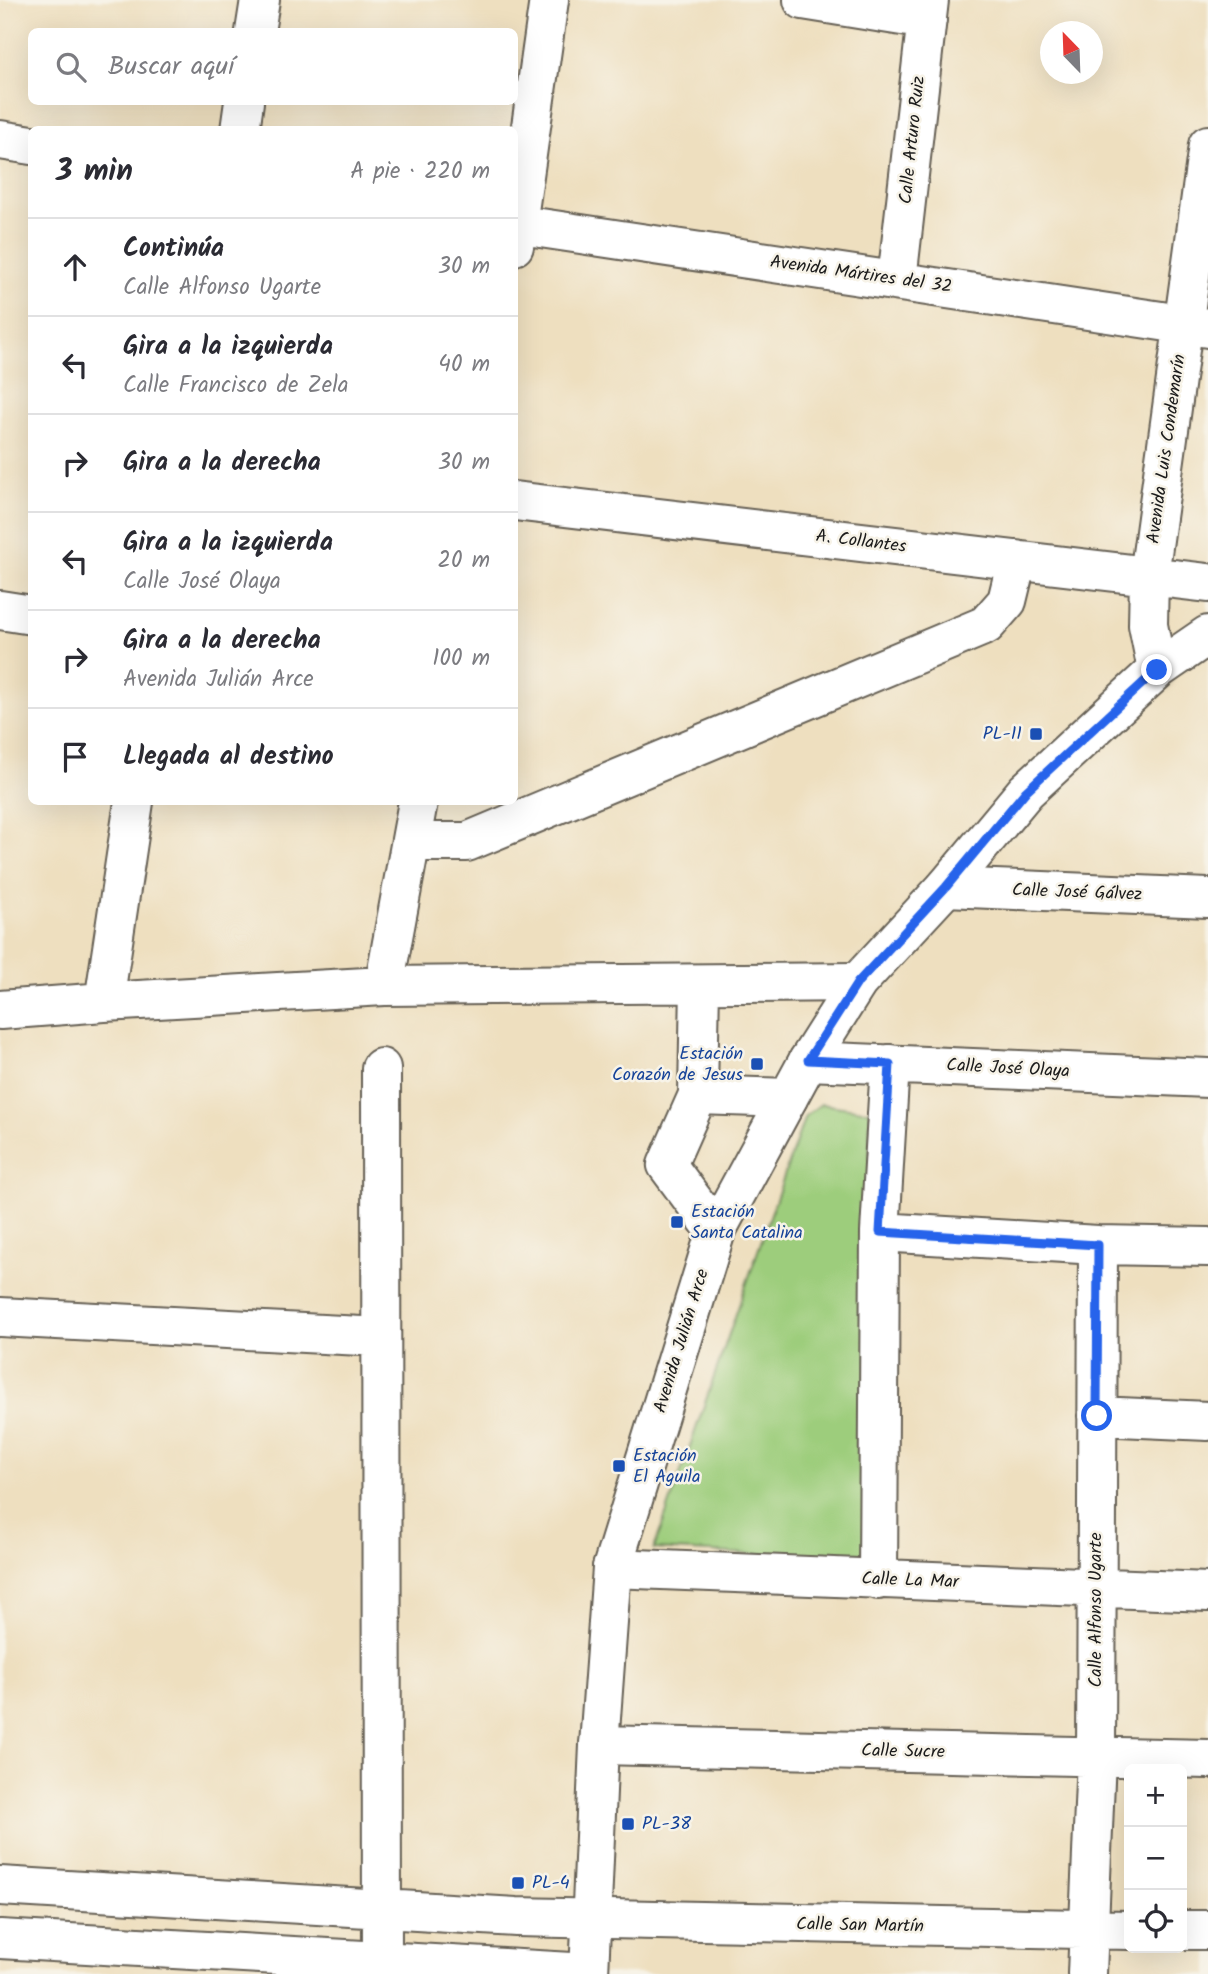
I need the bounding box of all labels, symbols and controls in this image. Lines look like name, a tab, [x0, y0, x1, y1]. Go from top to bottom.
north arrow	[1040, 21, 1103, 84]
search box	[28, 28, 518, 105]
text: Buscar aquí	[108, 46, 234, 88]
icon: search	[52, 48, 90, 86]
street label: Calle Arturo Ruiz	[892, 74, 934, 205]
text: 3 min	[56, 148, 133, 196]
text: A pie · 220 m	[350, 154, 490, 190]
text: Continúa	[123, 228, 224, 270]
icon: ahead	[56, 248, 94, 286]
street label: Avenida Mártires del 32	[768, 248, 954, 302]
text: 30 m	[438, 249, 490, 285]
text: Calle Alfonso Ugarte	[123, 270, 321, 306]
text: Gira a la izquierda	[123, 326, 333, 368]
icon: left	[56, 346, 94, 384]
text: 40 m	[438, 347, 490, 383]
street label: Avenida Luis Condemarín	[1139, 352, 1195, 546]
text: Calle Francisco de Zela	[123, 368, 349, 404]
text: Gira a la derecha	[123, 442, 321, 484]
icon: right	[56, 444, 94, 482]
text: 30 m	[438, 445, 490, 481]
text: Gira a la izquierda	[123, 522, 333, 564]
street label: A. Collantes	[814, 522, 908, 562]
icon: left	[56, 542, 94, 580]
text: 20 m	[438, 543, 490, 579]
text: Calle José Olaya	[123, 564, 281, 600]
text: Gira a la derecha	[123, 620, 321, 662]
icon: right	[56, 640, 94, 678]
text: 100 m	[432, 641, 490, 677]
route end	[1141, 654, 1172, 685]
text: Avenida Julián Arce	[123, 662, 314, 698]
place label: PL-11	[983, 720, 1022, 749]
marker: PL-11	[1028, 726, 1044, 742]
text: Llegada al destino	[123, 736, 334, 778]
icon: arrive	[56, 738, 94, 776]
street label: Calle José Gálvez	[1011, 876, 1143, 910]
place label: Estación Corazón de Jesus	[612, 1040, 743, 1090]
street label: Calle José Olaya	[946, 1051, 1070, 1087]
marker: Estación Corazón de Jesus	[749, 1056, 765, 1072]
place label: Estación Santa Catalina	[691, 1198, 803, 1248]
marker: Estación Santa Catalina	[669, 1214, 685, 1230]
street label: Avenida Julián Arce	[646, 1265, 718, 1417]
route start	[1081, 1400, 1112, 1431]
place label: Estación El Aguila	[633, 1442, 700, 1492]
marker: Estación El Aguila	[611, 1458, 627, 1474]
street label: Calle Alfonso Ugarte	[1082, 1532, 1111, 1688]
street label: Calle La Mar	[861, 1565, 960, 1597]
street label: Calle Sucre	[861, 1737, 945, 1767]
map controls	[1124, 1764, 1187, 1953]
button: +	[1124, 1764, 1187, 1827]
place label: PL-38	[642, 1810, 691, 1839]
marker: PL-38	[620, 1816, 636, 1832]
button: −	[1124, 1827, 1187, 1890]
place label: PL-4	[532, 1869, 570, 1898]
marker: PL-4	[510, 1875, 526, 1891]
button: locate	[1124, 1890, 1187, 1953]
street label: Calle San Martín	[796, 1910, 924, 1942]

